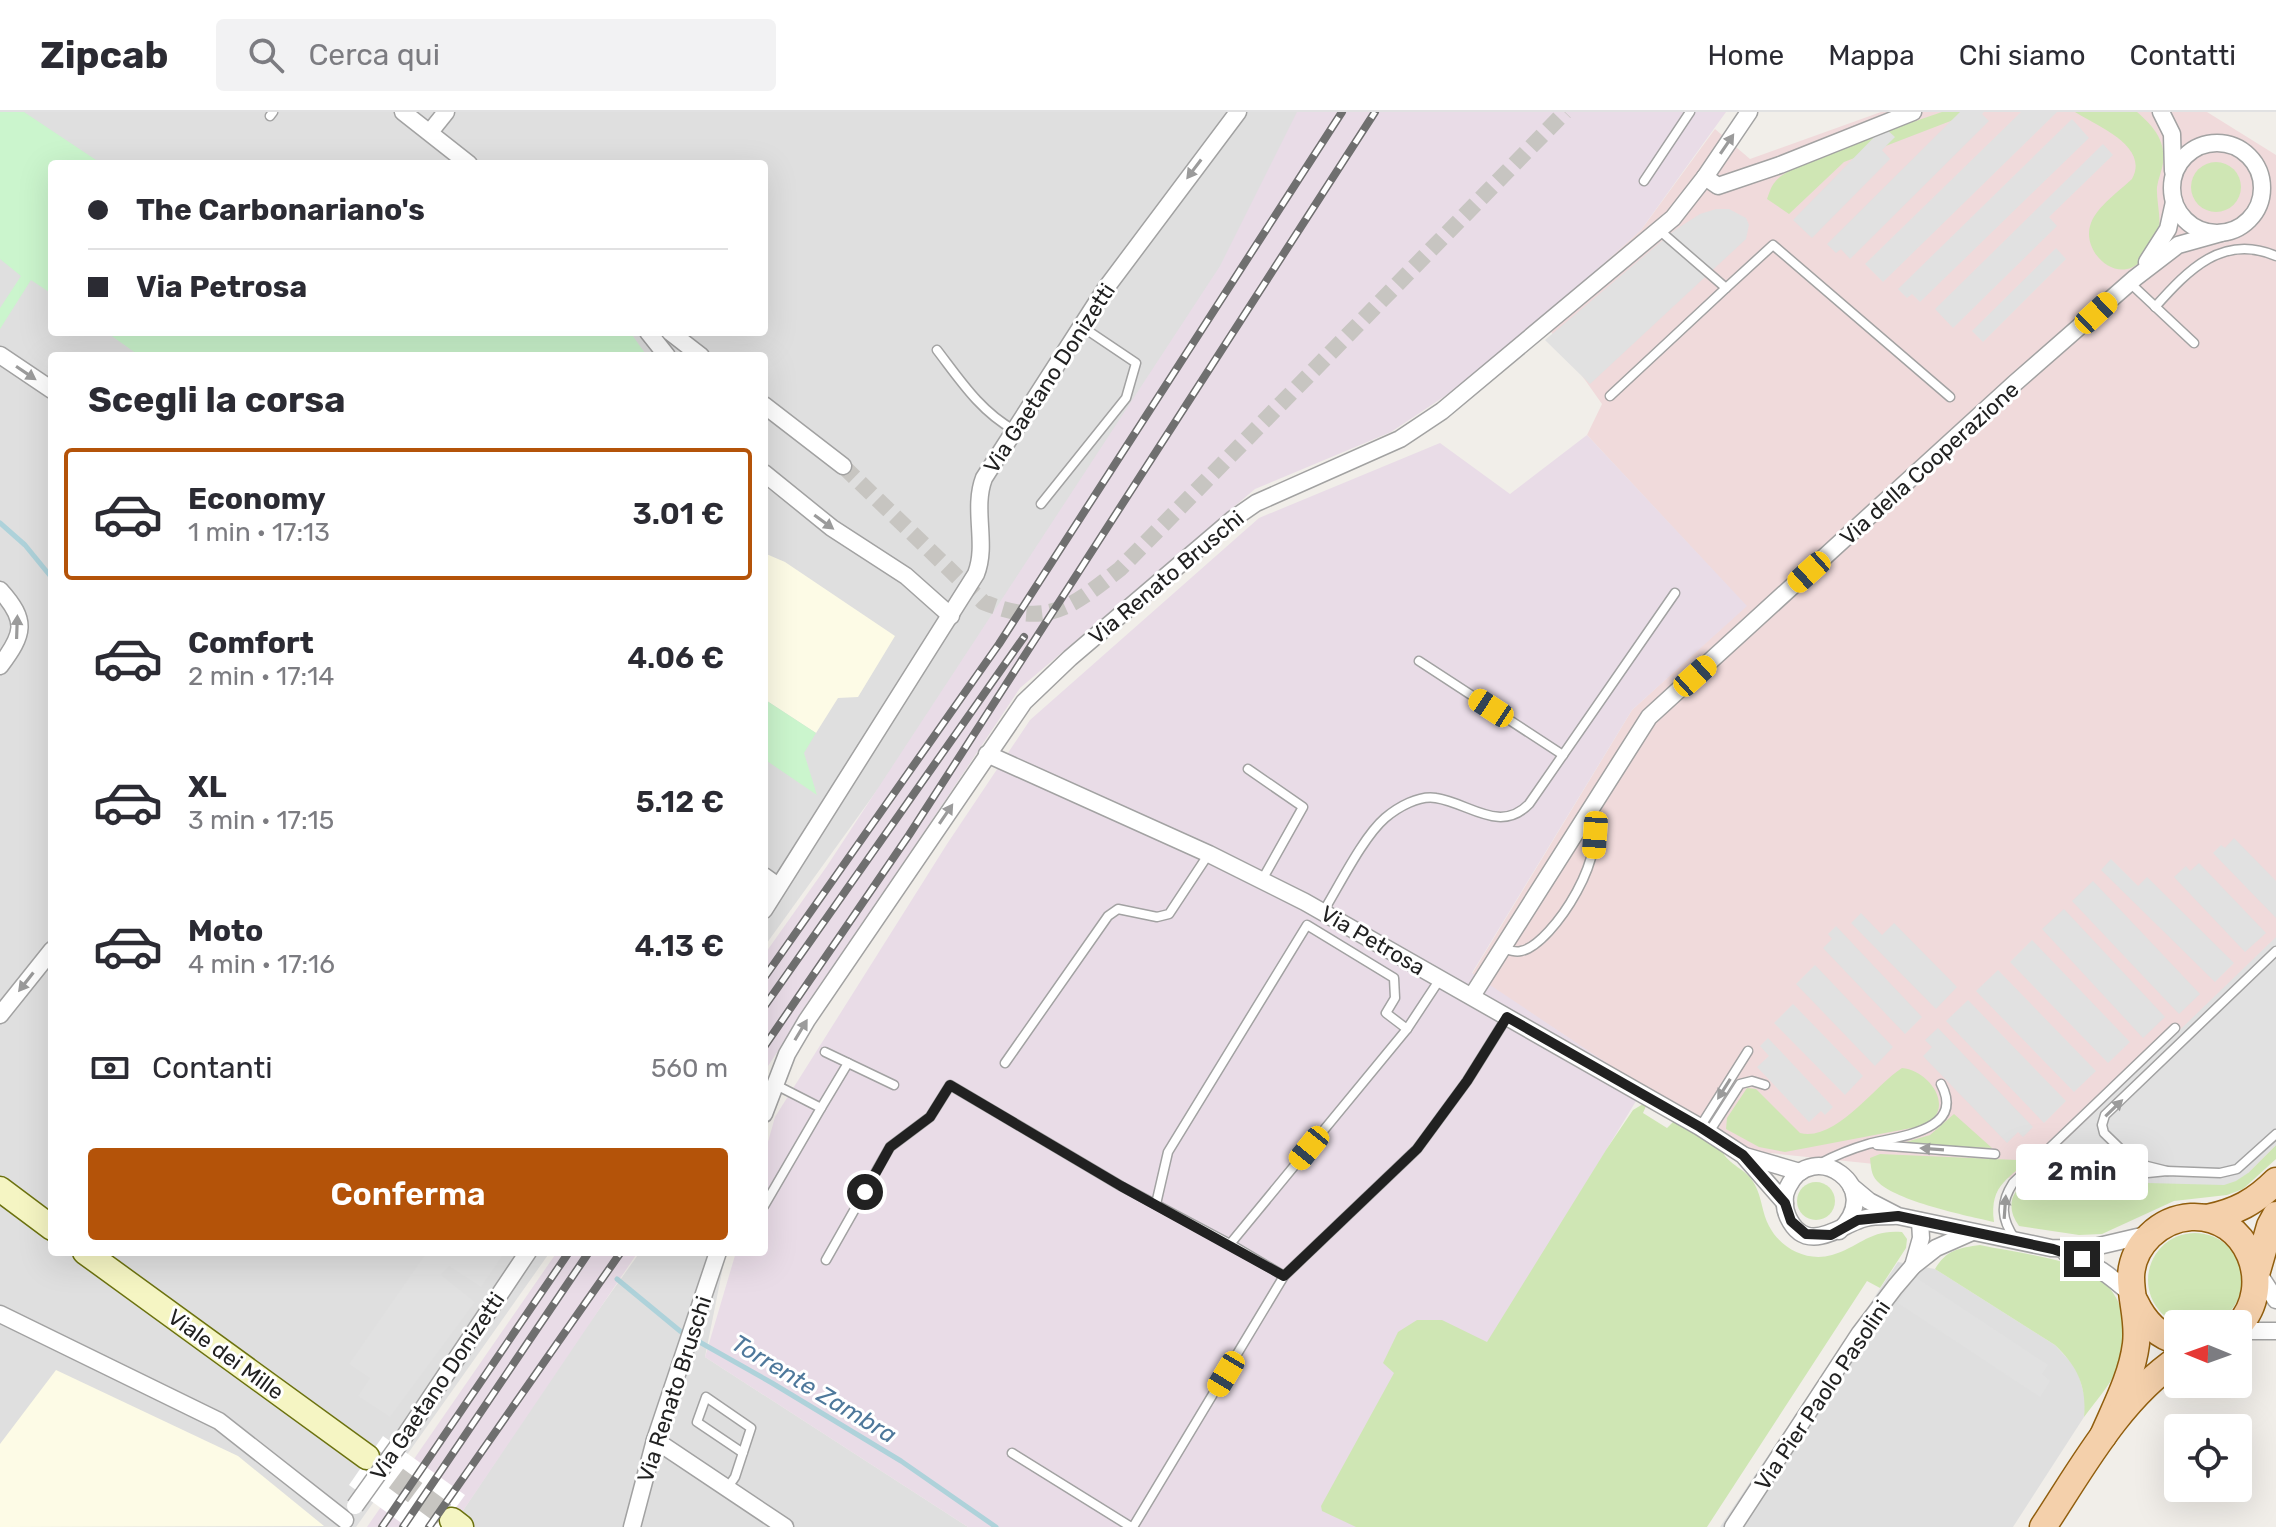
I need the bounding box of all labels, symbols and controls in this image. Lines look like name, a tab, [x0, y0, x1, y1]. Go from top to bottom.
search box	[216, 19, 776, 91]
text: Zipcab	[40, 32, 168, 78]
icon: search	[244, 33, 288, 77]
text: Cerca qui	[308, 37, 440, 73]
text: Home	[1708, 39, 1784, 72]
text: Mappa	[1828, 39, 1915, 72]
text: Chi siamo	[1959, 39, 2086, 72]
text: Contatti	[2130, 39, 2236, 72]
one-way arrow	[1719, 134, 1734, 155]
one-way arrow	[1187, 159, 1203, 179]
text: The Carbonariano's	[136, 192, 425, 228]
text: Via Petrosa	[136, 269, 307, 305]
street label: Via Gaetano Donizetti	[978, 278, 1121, 478]
car	[2070, 288, 2122, 338]
one-way arrow	[15, 365, 37, 379]
street label: Via della Cooperazione	[1834, 376, 2024, 551]
text: Scegli la corsa	[88, 378, 346, 421]
icon: car	[92, 478, 164, 550]
text: Economy	[188, 481, 326, 517]
text: 3.01 €	[632, 496, 724, 532]
street label: Via Renato Bruschi	[1083, 505, 1249, 650]
one-way arrow	[814, 514, 835, 529]
text: 1 min · 17:13	[188, 517, 330, 548]
car	[1783, 547, 1835, 597]
one-way arrow	[11, 614, 24, 640]
icon: car	[92, 622, 164, 694]
text: Comfort	[188, 625, 314, 661]
text: 4.06 €	[627, 640, 724, 676]
car	[1669, 651, 1721, 701]
text: 2 min · 17:14	[188, 661, 335, 692]
car	[1464, 685, 1518, 731]
icon: car	[92, 766, 164, 838]
text: XL	[188, 769, 227, 805]
text: 5.12 €	[636, 784, 724, 820]
one-way arrow	[938, 804, 953, 825]
text: 3 min · 17:15	[188, 805, 334, 836]
car	[1581, 810, 1609, 860]
street label: Via Petrosa	[1316, 900, 1430, 981]
icon: car	[92, 910, 164, 982]
text: Moto	[188, 913, 263, 949]
text: 4.13 €	[634, 928, 724, 964]
text: 4 min · 17:16	[188, 949, 335, 980]
one-way arrow	[18, 972, 35, 992]
one-way arrow	[794, 1019, 808, 1041]
icon: cash	[88, 1046, 132, 1090]
text: Contanti	[152, 1050, 272, 1086]
text: 560 m	[651, 1053, 728, 1084]
one-way arrow	[1718, 1078, 1732, 1100]
one-way arrow	[2104, 1099, 2123, 1118]
car	[1285, 1122, 1333, 1174]
one-way arrow	[1920, 1142, 1945, 1155]
callout: 2 min	[2016, 1143, 2148, 1199]
button: Conferma	[88, 1148, 728, 1240]
text: 2 min	[2047, 1156, 2117, 1187]
route start	[847, 1174, 883, 1210]
one-way arrow	[1999, 1195, 2012, 1220]
route end	[2064, 1241, 2100, 1277]
street label: Via Gaetano Donizetti	[364, 1287, 510, 1485]
street label: Via Renato Bruschi	[632, 1293, 717, 1486]
street label: Via Pier Paolo Pasolini	[1749, 1295, 1896, 1495]
street label: Viale dei Mille	[162, 1303, 289, 1406]
north arrow	[2164, 1310, 2252, 1398]
map controls	[2164, 1310, 2252, 1502]
water label: Torrente Zambra	[727, 1329, 901, 1449]
car	[1203, 1347, 1249, 1401]
button: locate	[2164, 1414, 2252, 1502]

